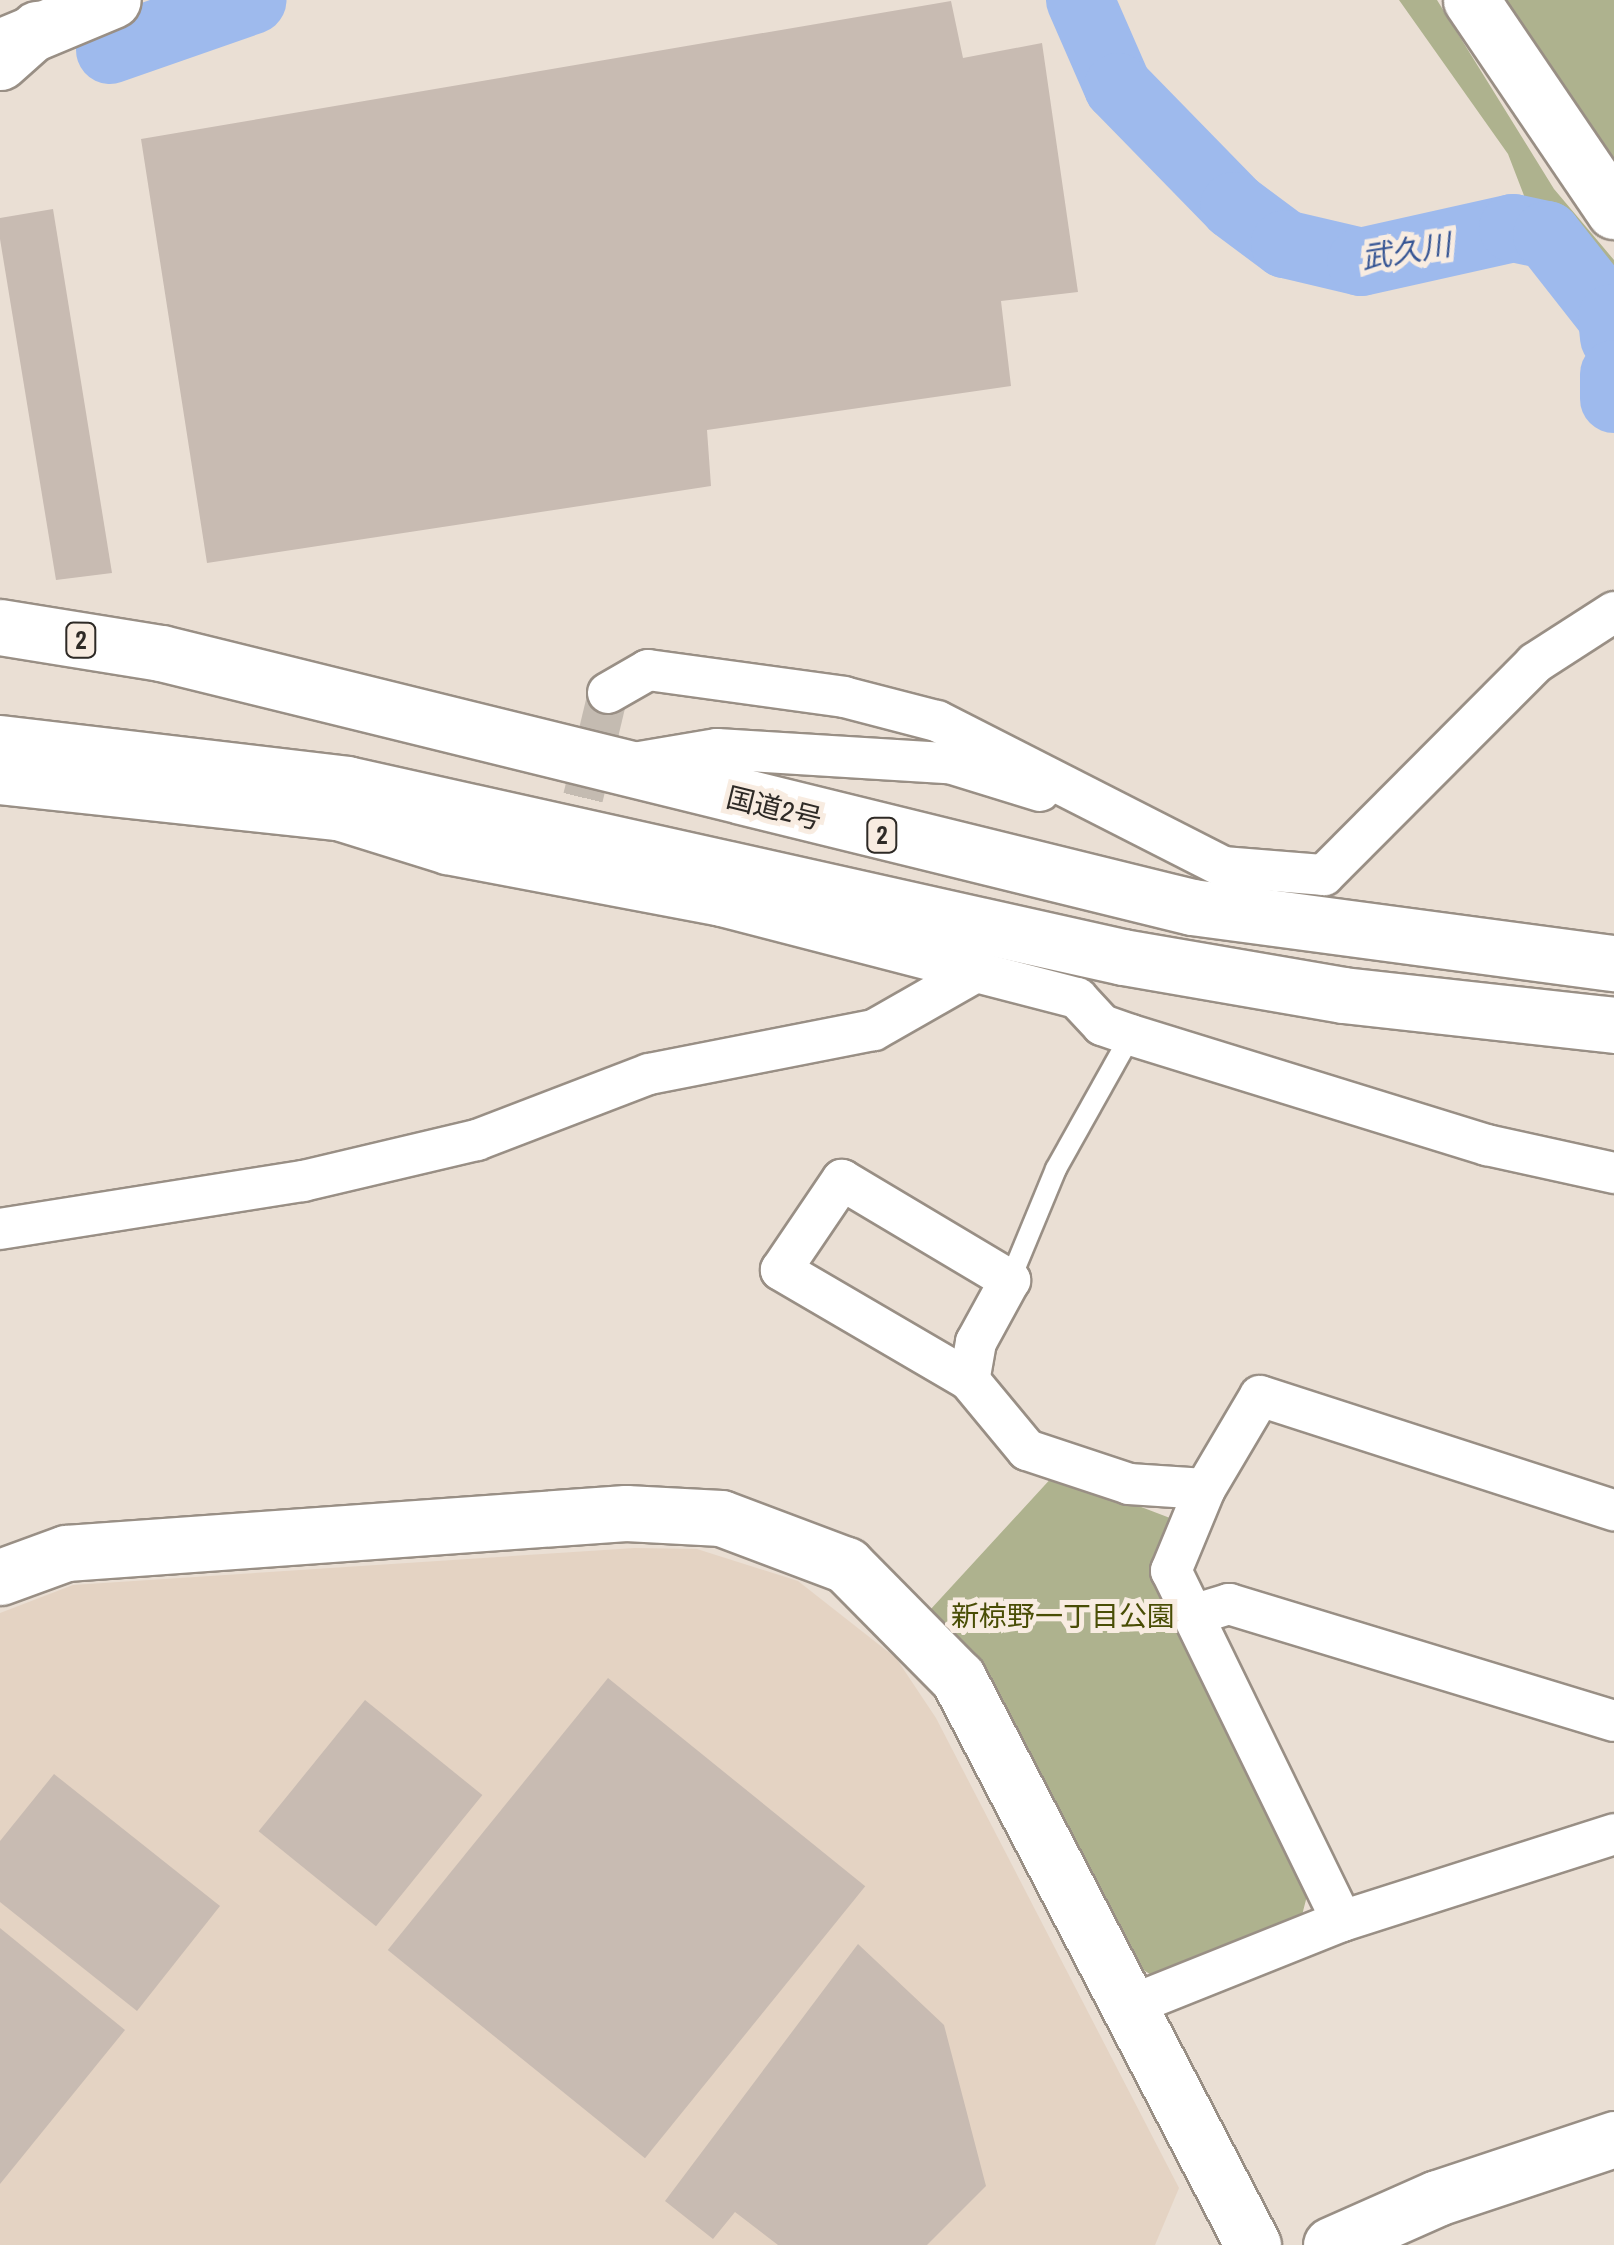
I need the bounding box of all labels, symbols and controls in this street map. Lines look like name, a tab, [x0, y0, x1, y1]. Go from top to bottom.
water label: 武久川	[1359, 226, 1453, 276]
road number: 2	[64, 620, 98, 660]
street label: 国道2号	[723, 780, 825, 836]
road number: 2	[864, 815, 900, 855]
park label: 新椋野一丁目公園	[951, 1599, 1175, 1633]

